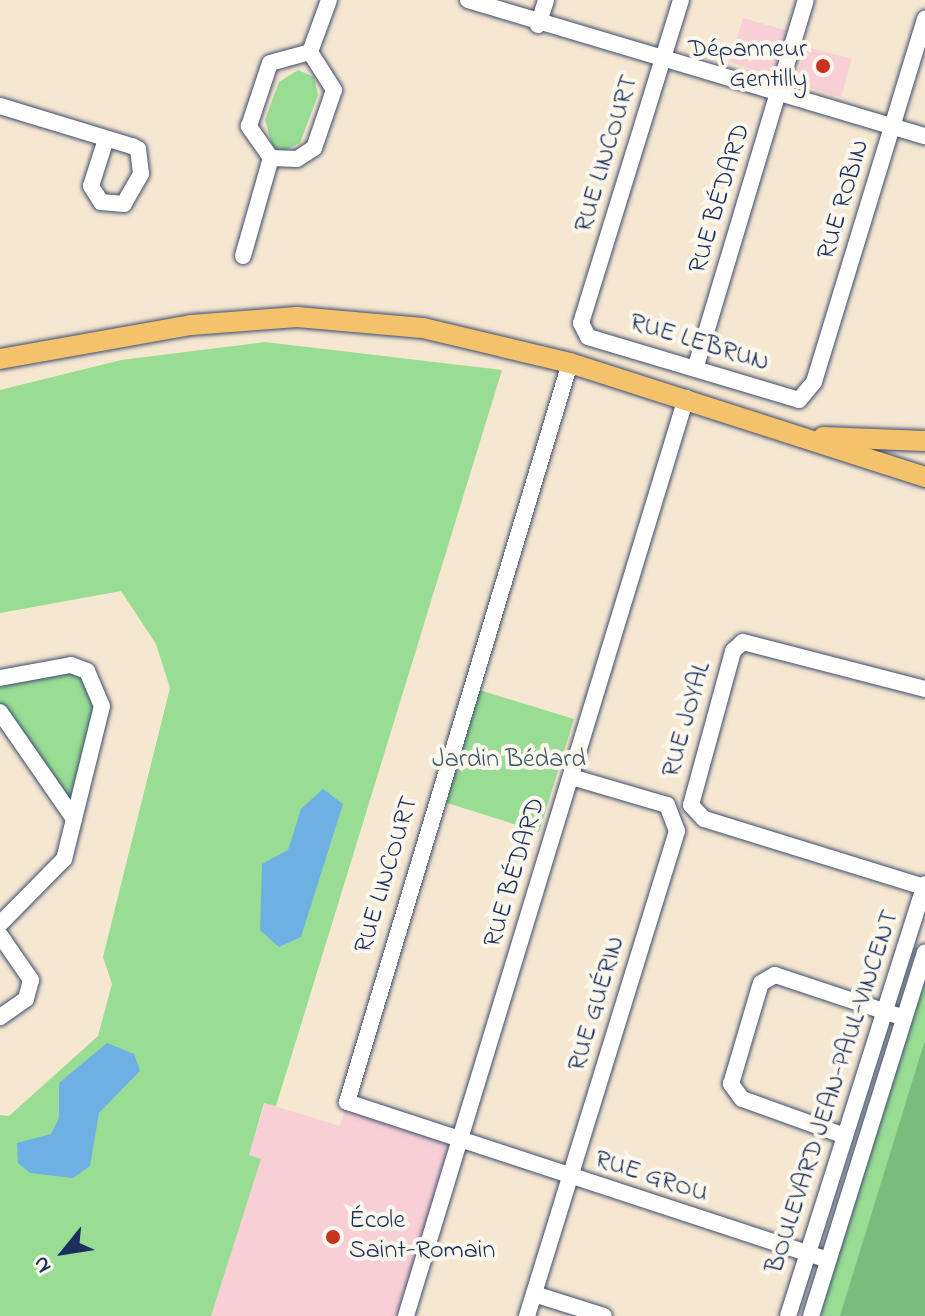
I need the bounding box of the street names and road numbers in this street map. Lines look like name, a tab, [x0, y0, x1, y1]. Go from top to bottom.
street label: RUE LINCOURT	[569, 72, 647, 236]
street label: RUE BÉDARD	[683, 120, 759, 278]
street label: RUE ROBIN	[812, 136, 878, 264]
street label: RUE LEBRUN	[625, 308, 773, 380]
street label: RUE JOYAL	[657, 659, 719, 781]
street label: RUE LINCOURT	[349, 793, 427, 957]
street label: RUE BÉDARD	[478, 794, 554, 952]
street label: BOULEVARD JEAN-PAUL-VINCENT	[760, 906, 908, 1278]
street label: RUE GUÉRIN	[563, 933, 633, 1075]
street label: RUE GROU	[590, 1145, 712, 1211]

